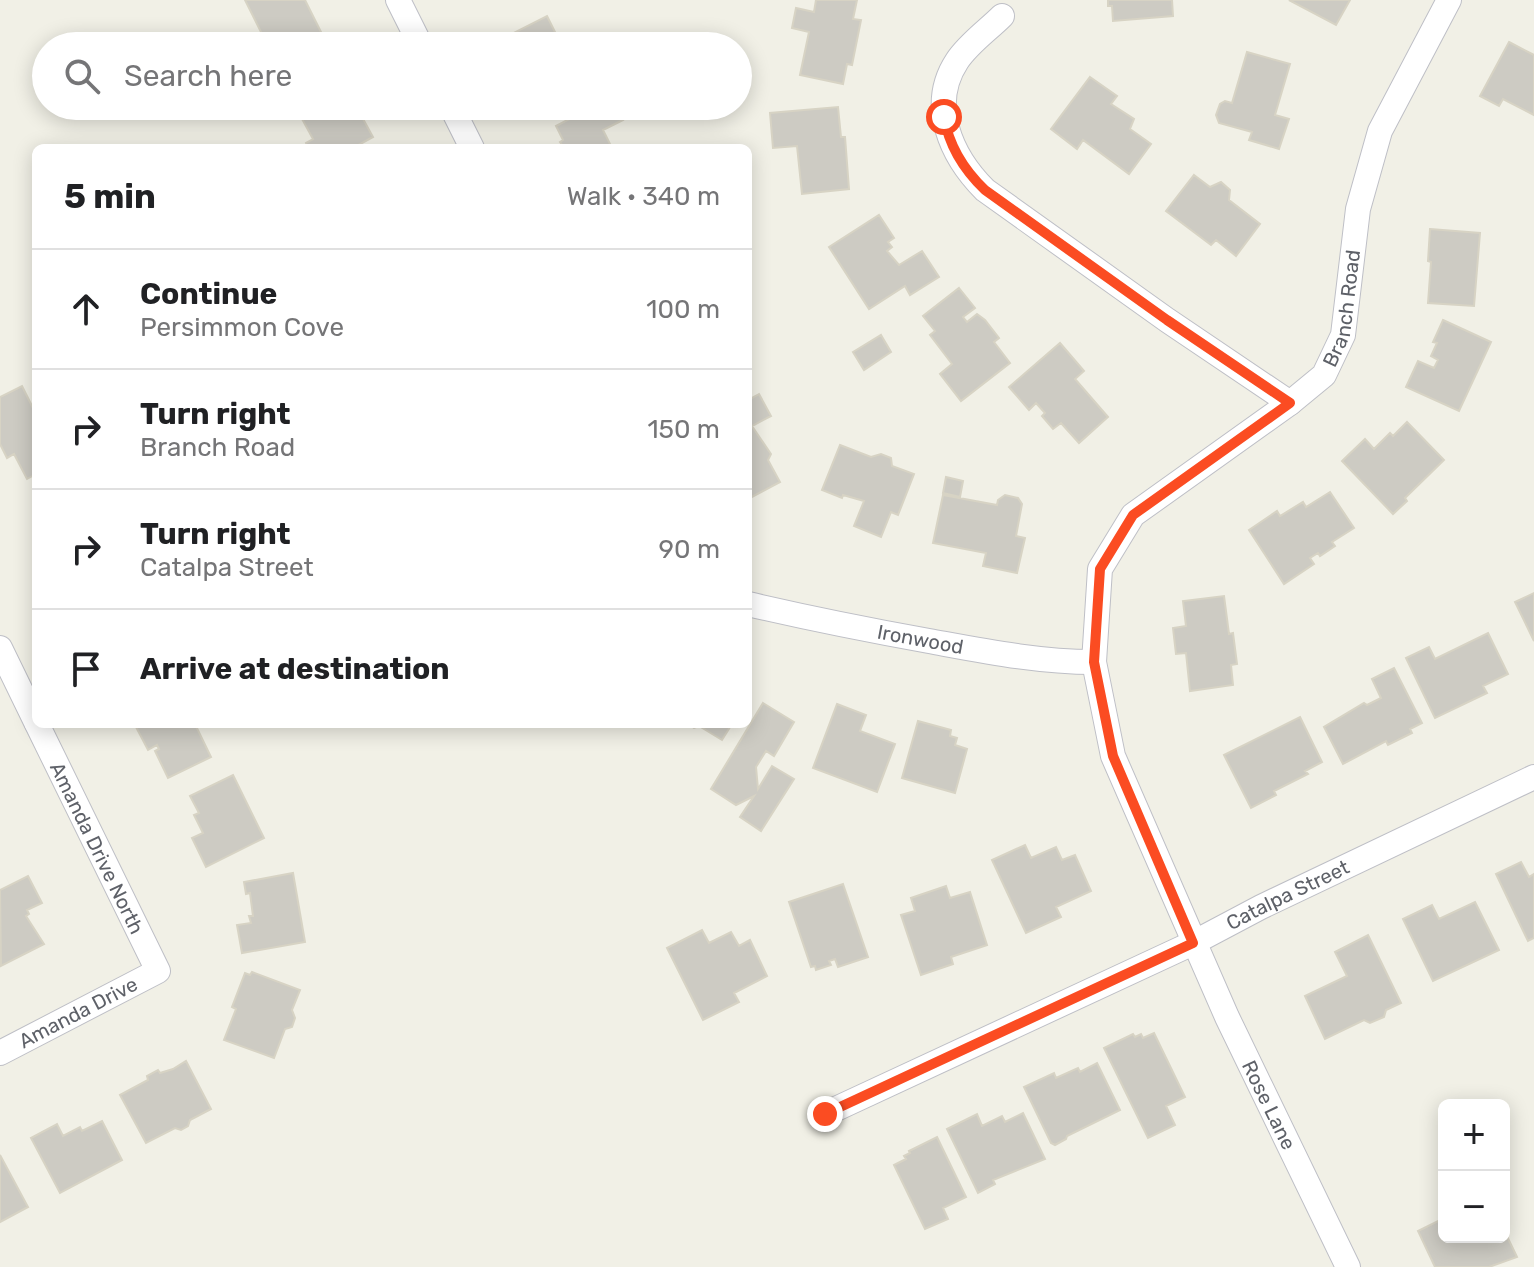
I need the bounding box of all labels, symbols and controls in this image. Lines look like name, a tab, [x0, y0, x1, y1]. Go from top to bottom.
search box	[32, 32, 752, 120]
icon: search	[60, 54, 104, 98]
text: Search here	[124, 58, 292, 94]
route start	[926, 99, 962, 135]
text: 5 min	[64, 176, 156, 217]
text: Walk · 340 m	[567, 181, 720, 212]
street label: Branch Road	[1318, 249, 1365, 371]
text: Continue	[140, 276, 277, 312]
icon: ahead	[64, 287, 108, 331]
text: 100 m	[646, 294, 720, 325]
text: Persimmon Cove	[140, 312, 344, 343]
text: Turn right	[140, 396, 291, 432]
icon: right	[64, 407, 108, 451]
text: 150 m	[647, 414, 720, 445]
text: Branch Road	[140, 432, 295, 463]
text: Turn right	[140, 516, 291, 552]
icon: right	[64, 527, 108, 571]
text: 90 m	[659, 534, 720, 565]
text: Catalpa Street	[140, 552, 314, 583]
street label: Ironwood	[875, 620, 965, 659]
icon: arrive	[64, 647, 108, 691]
text: Arrive at destination	[140, 651, 450, 687]
street label: Amanda Drive North	[45, 758, 149, 938]
street label: Catalpa Street	[1222, 855, 1353, 935]
street label: Amanda Drive	[15, 972, 141, 1053]
street label: Rose Lane	[1237, 1056, 1301, 1154]
route end	[807, 1096, 843, 1132]
map controls	[1438, 1099, 1510, 1243]
button: +	[1438, 1099, 1510, 1171]
button: −	[1438, 1171, 1510, 1243]

